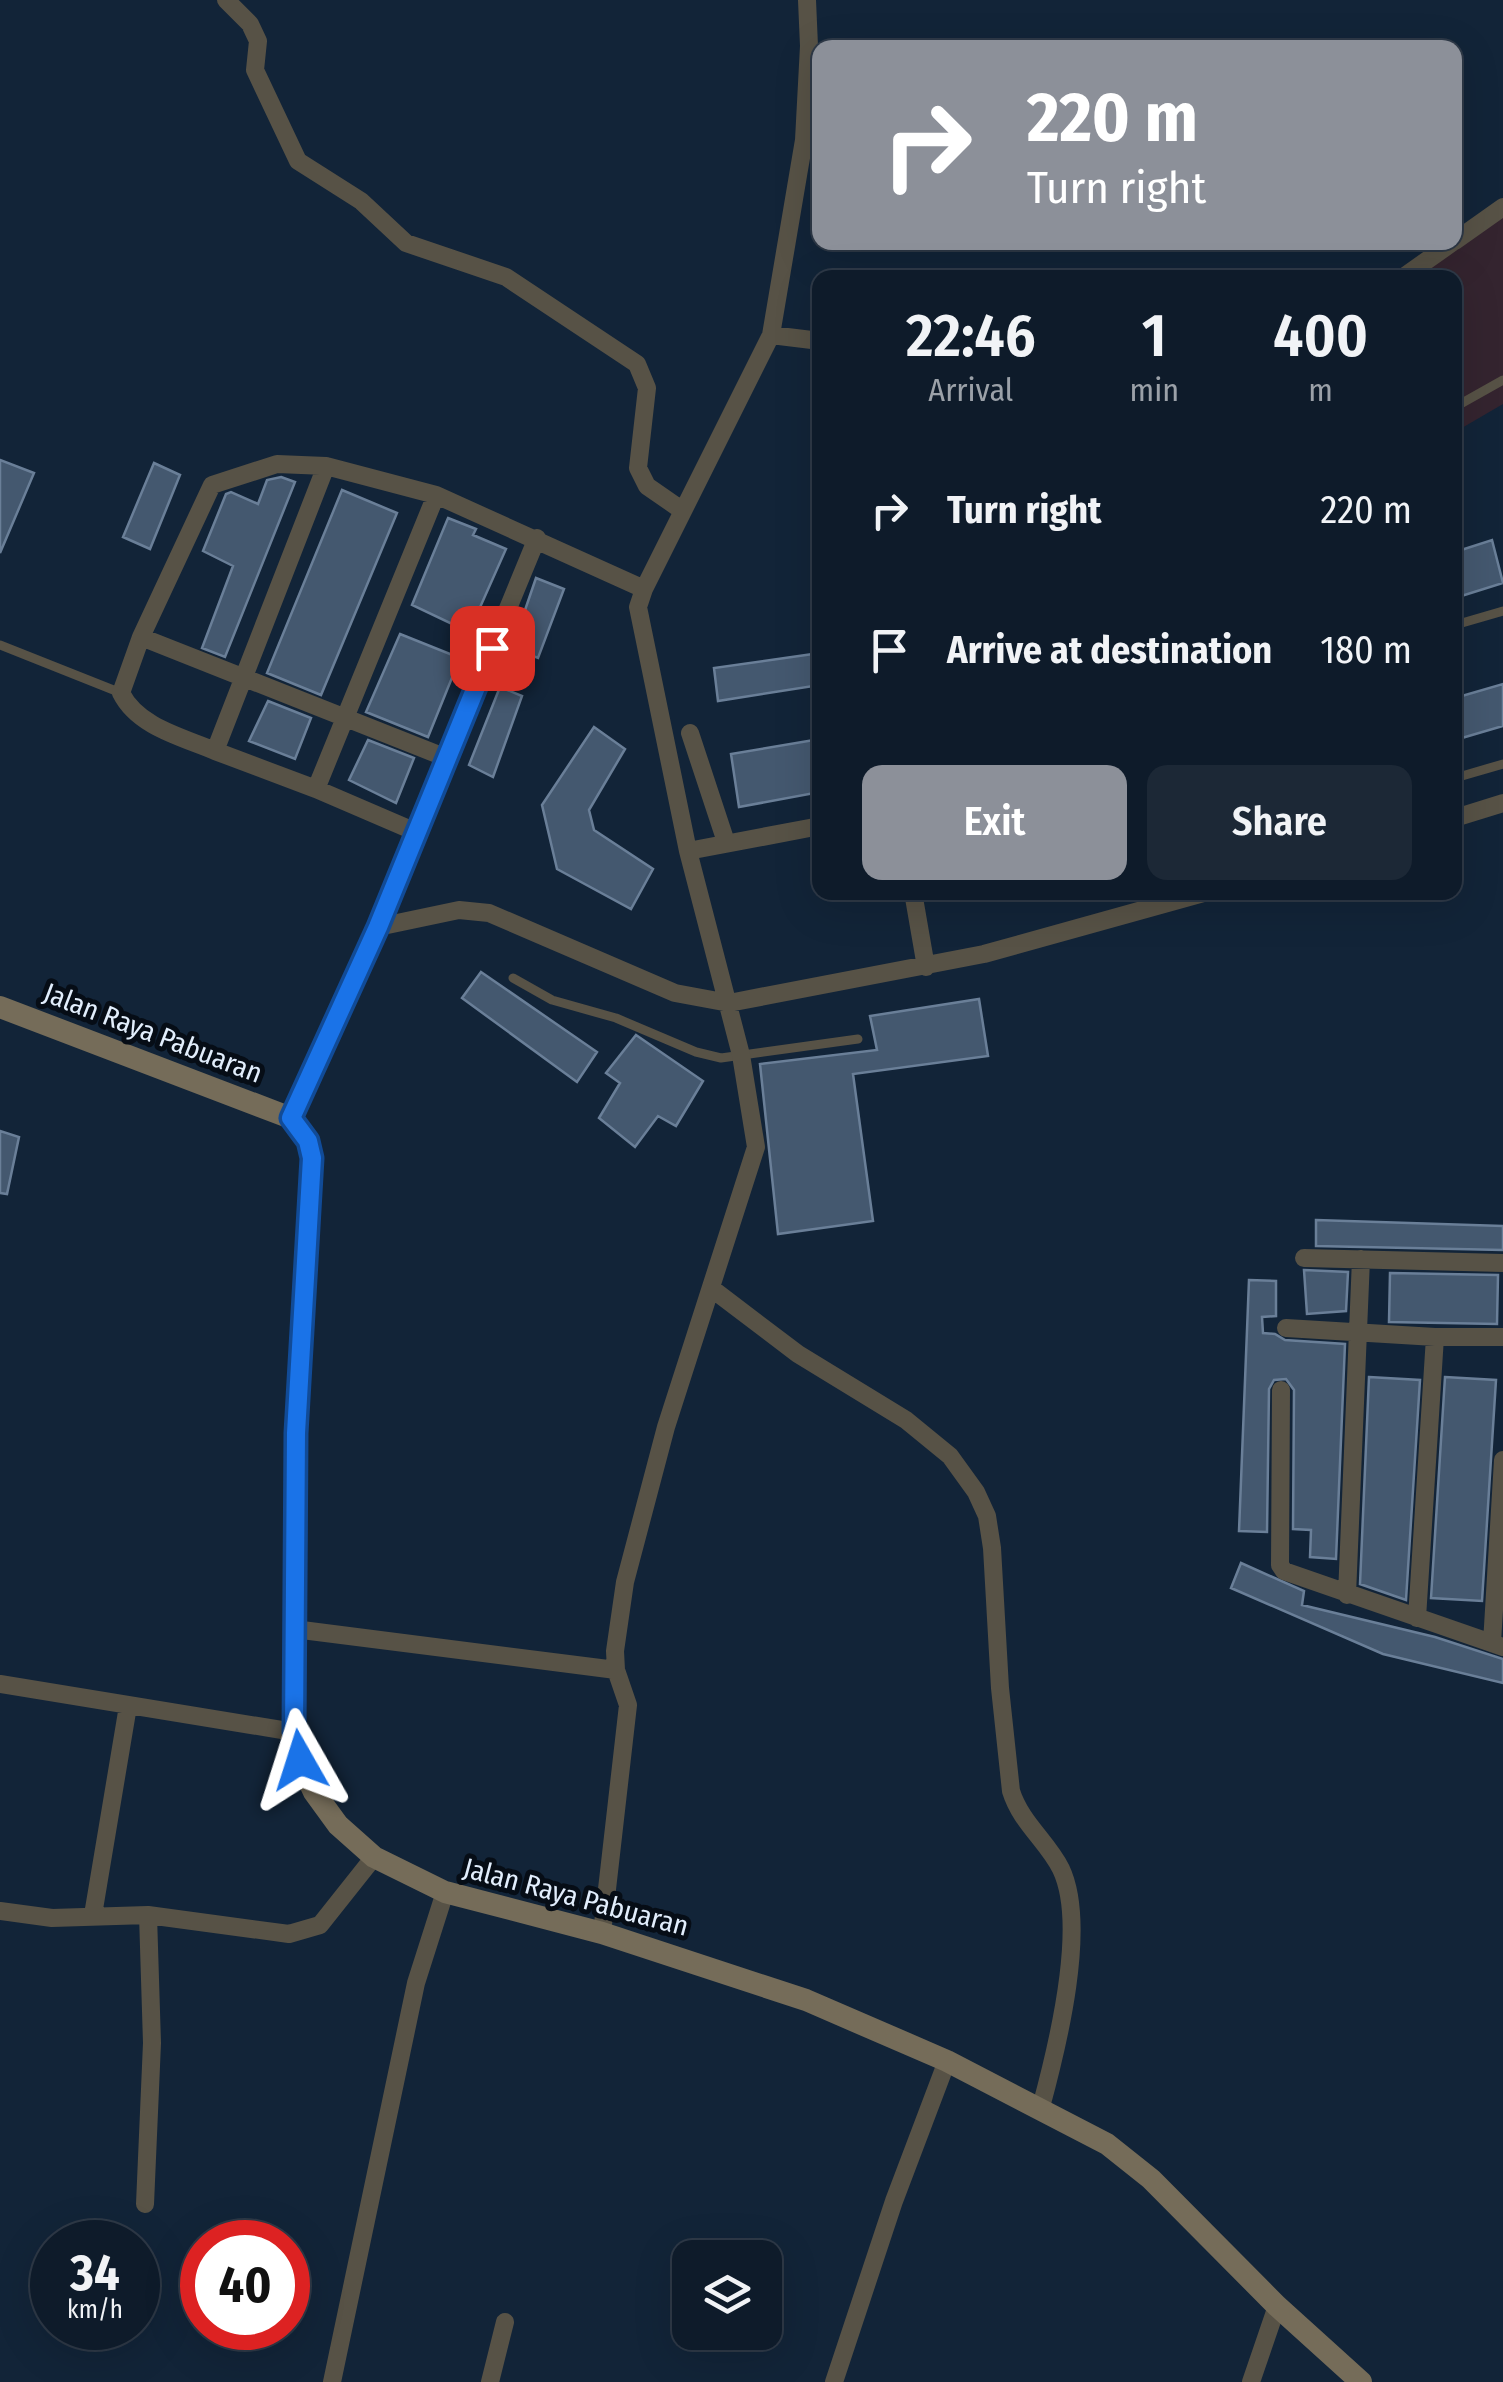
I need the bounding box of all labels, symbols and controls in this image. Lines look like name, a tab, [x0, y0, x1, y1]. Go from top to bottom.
text: 220 m	[1027, 76, 1198, 160]
icon: right	[862, 80, 992, 210]
text: Turn right	[1027, 161, 1206, 215]
text: 22:46	[906, 300, 1036, 372]
text: 1	[1142, 300, 1167, 372]
text: 400	[1273, 300, 1368, 372]
text: Arrival	[928, 371, 1013, 409]
text: min	[1130, 371, 1179, 409]
text: m	[1308, 371, 1333, 409]
icon: right	[862, 483, 917, 538]
text: Turn right	[947, 487, 1101, 533]
text: 220 m	[1321, 487, 1412, 533]
pin	[450, 606, 535, 691]
icon: arrive	[465, 621, 520, 676]
icon: arrive	[862, 623, 917, 678]
text: Arrive at destination	[947, 627, 1272, 673]
text: 180 m	[1320, 627, 1412, 673]
button: Exit	[862, 765, 1127, 880]
button: Share	[1147, 765, 1412, 880]
street label: Jalan Raya Pabuaran	[39, 976, 267, 1090]
position arrow	[248, 1708, 352, 1812]
street label: Jalan Raya Pabuaran	[460, 1851, 692, 1943]
speed limit sign: 40	[180, 2220, 310, 2350]
map controls	[672, 2240, 782, 2350]
button: layers	[672, 2240, 782, 2350]
text: 34	[70, 2243, 120, 2303]
text: km/h	[67, 2295, 123, 2325]

